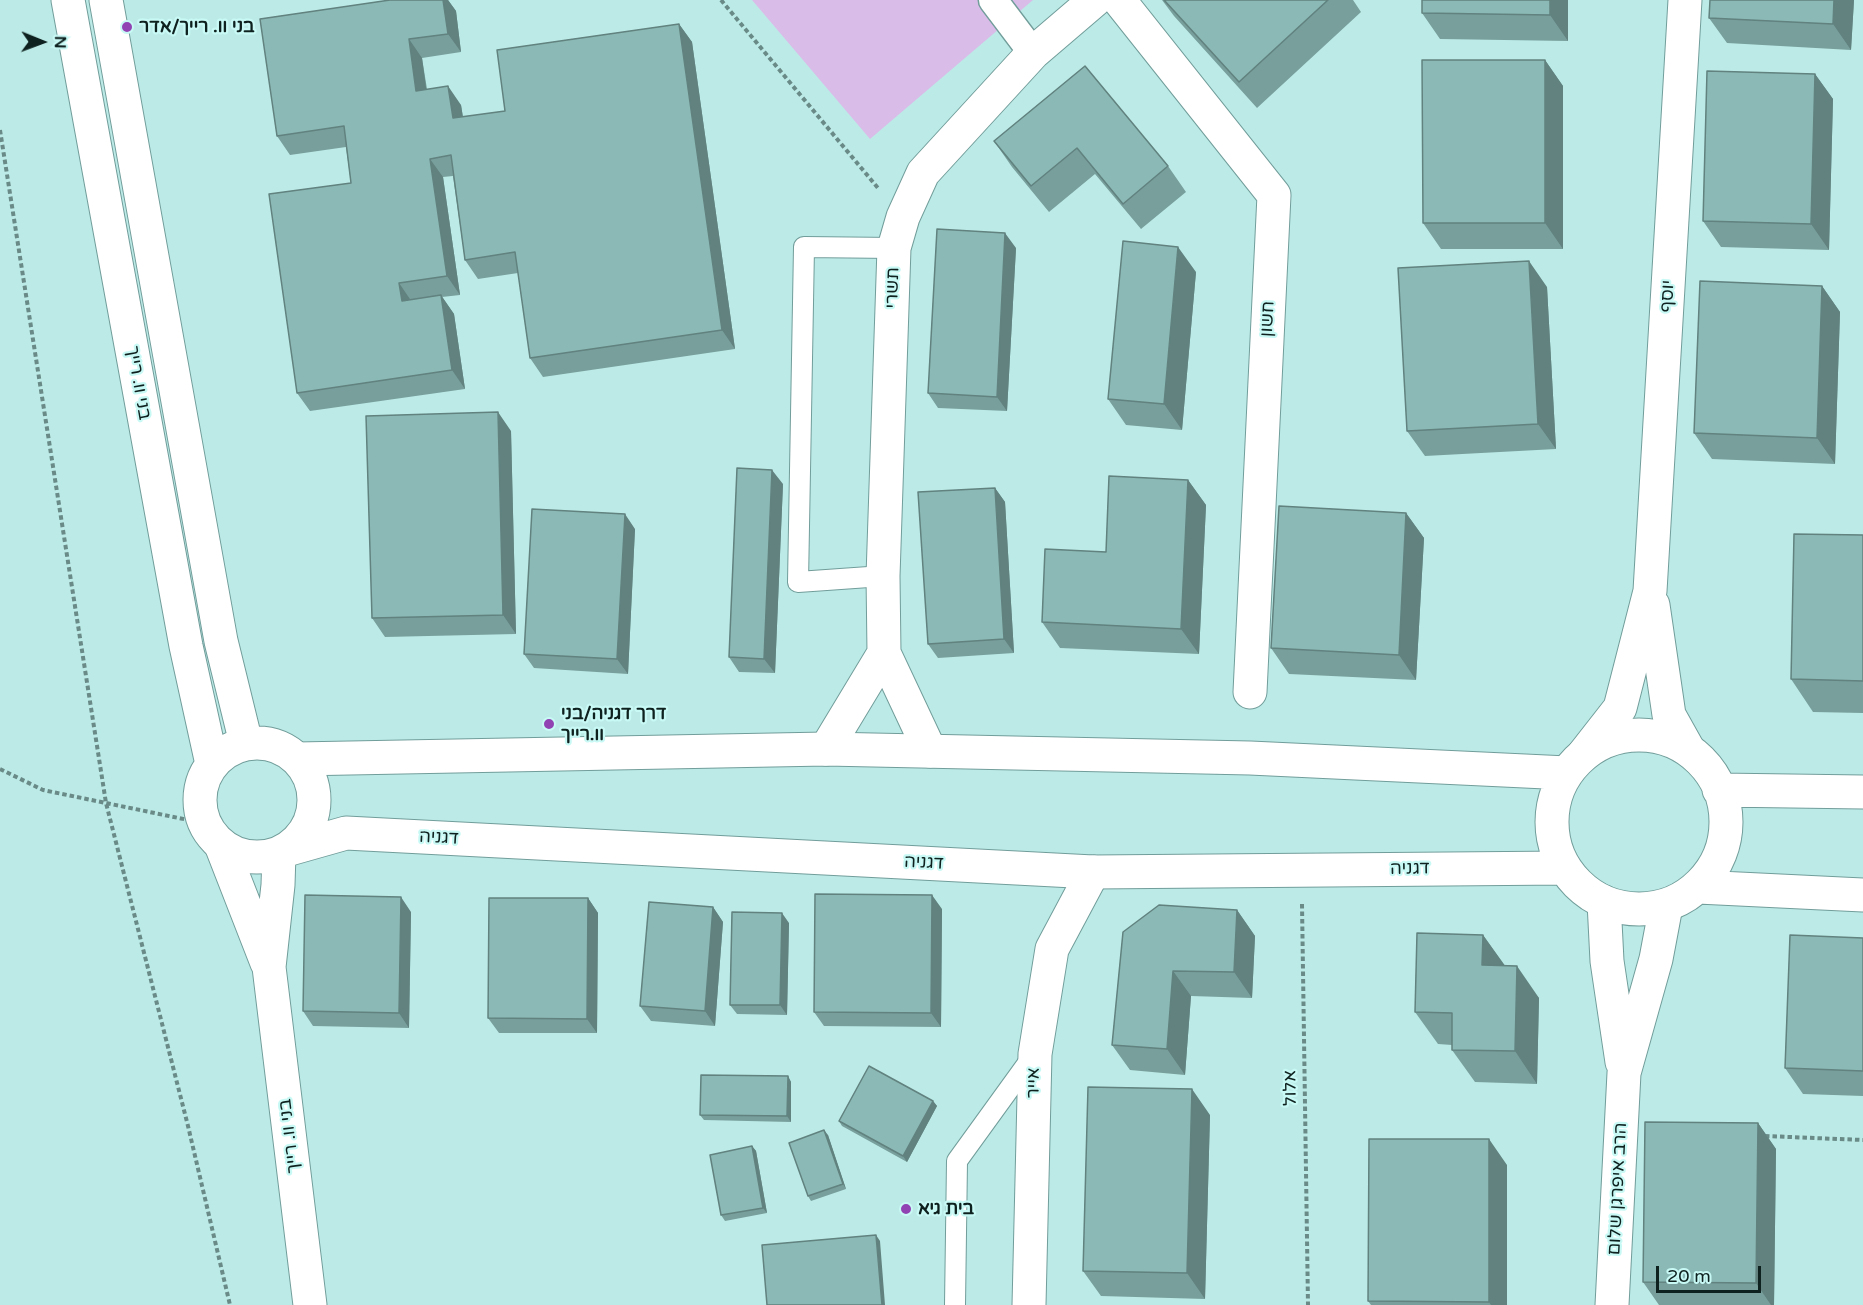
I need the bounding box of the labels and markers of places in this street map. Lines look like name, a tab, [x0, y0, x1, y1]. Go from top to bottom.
place label: בני וו. רייך/אדר	[139, 16, 255, 38]
marker: בני וו. רייך/אדר	[120, 20, 134, 34]
place label: דרך דגניה/בני וו.רייך	[561, 703, 667, 746]
marker: דרך דגניה/בני וו.רייך	[542, 717, 556, 731]
place label: בית גיא	[918, 1198, 974, 1220]
marker: בית גיא	[899, 1202, 913, 1216]

